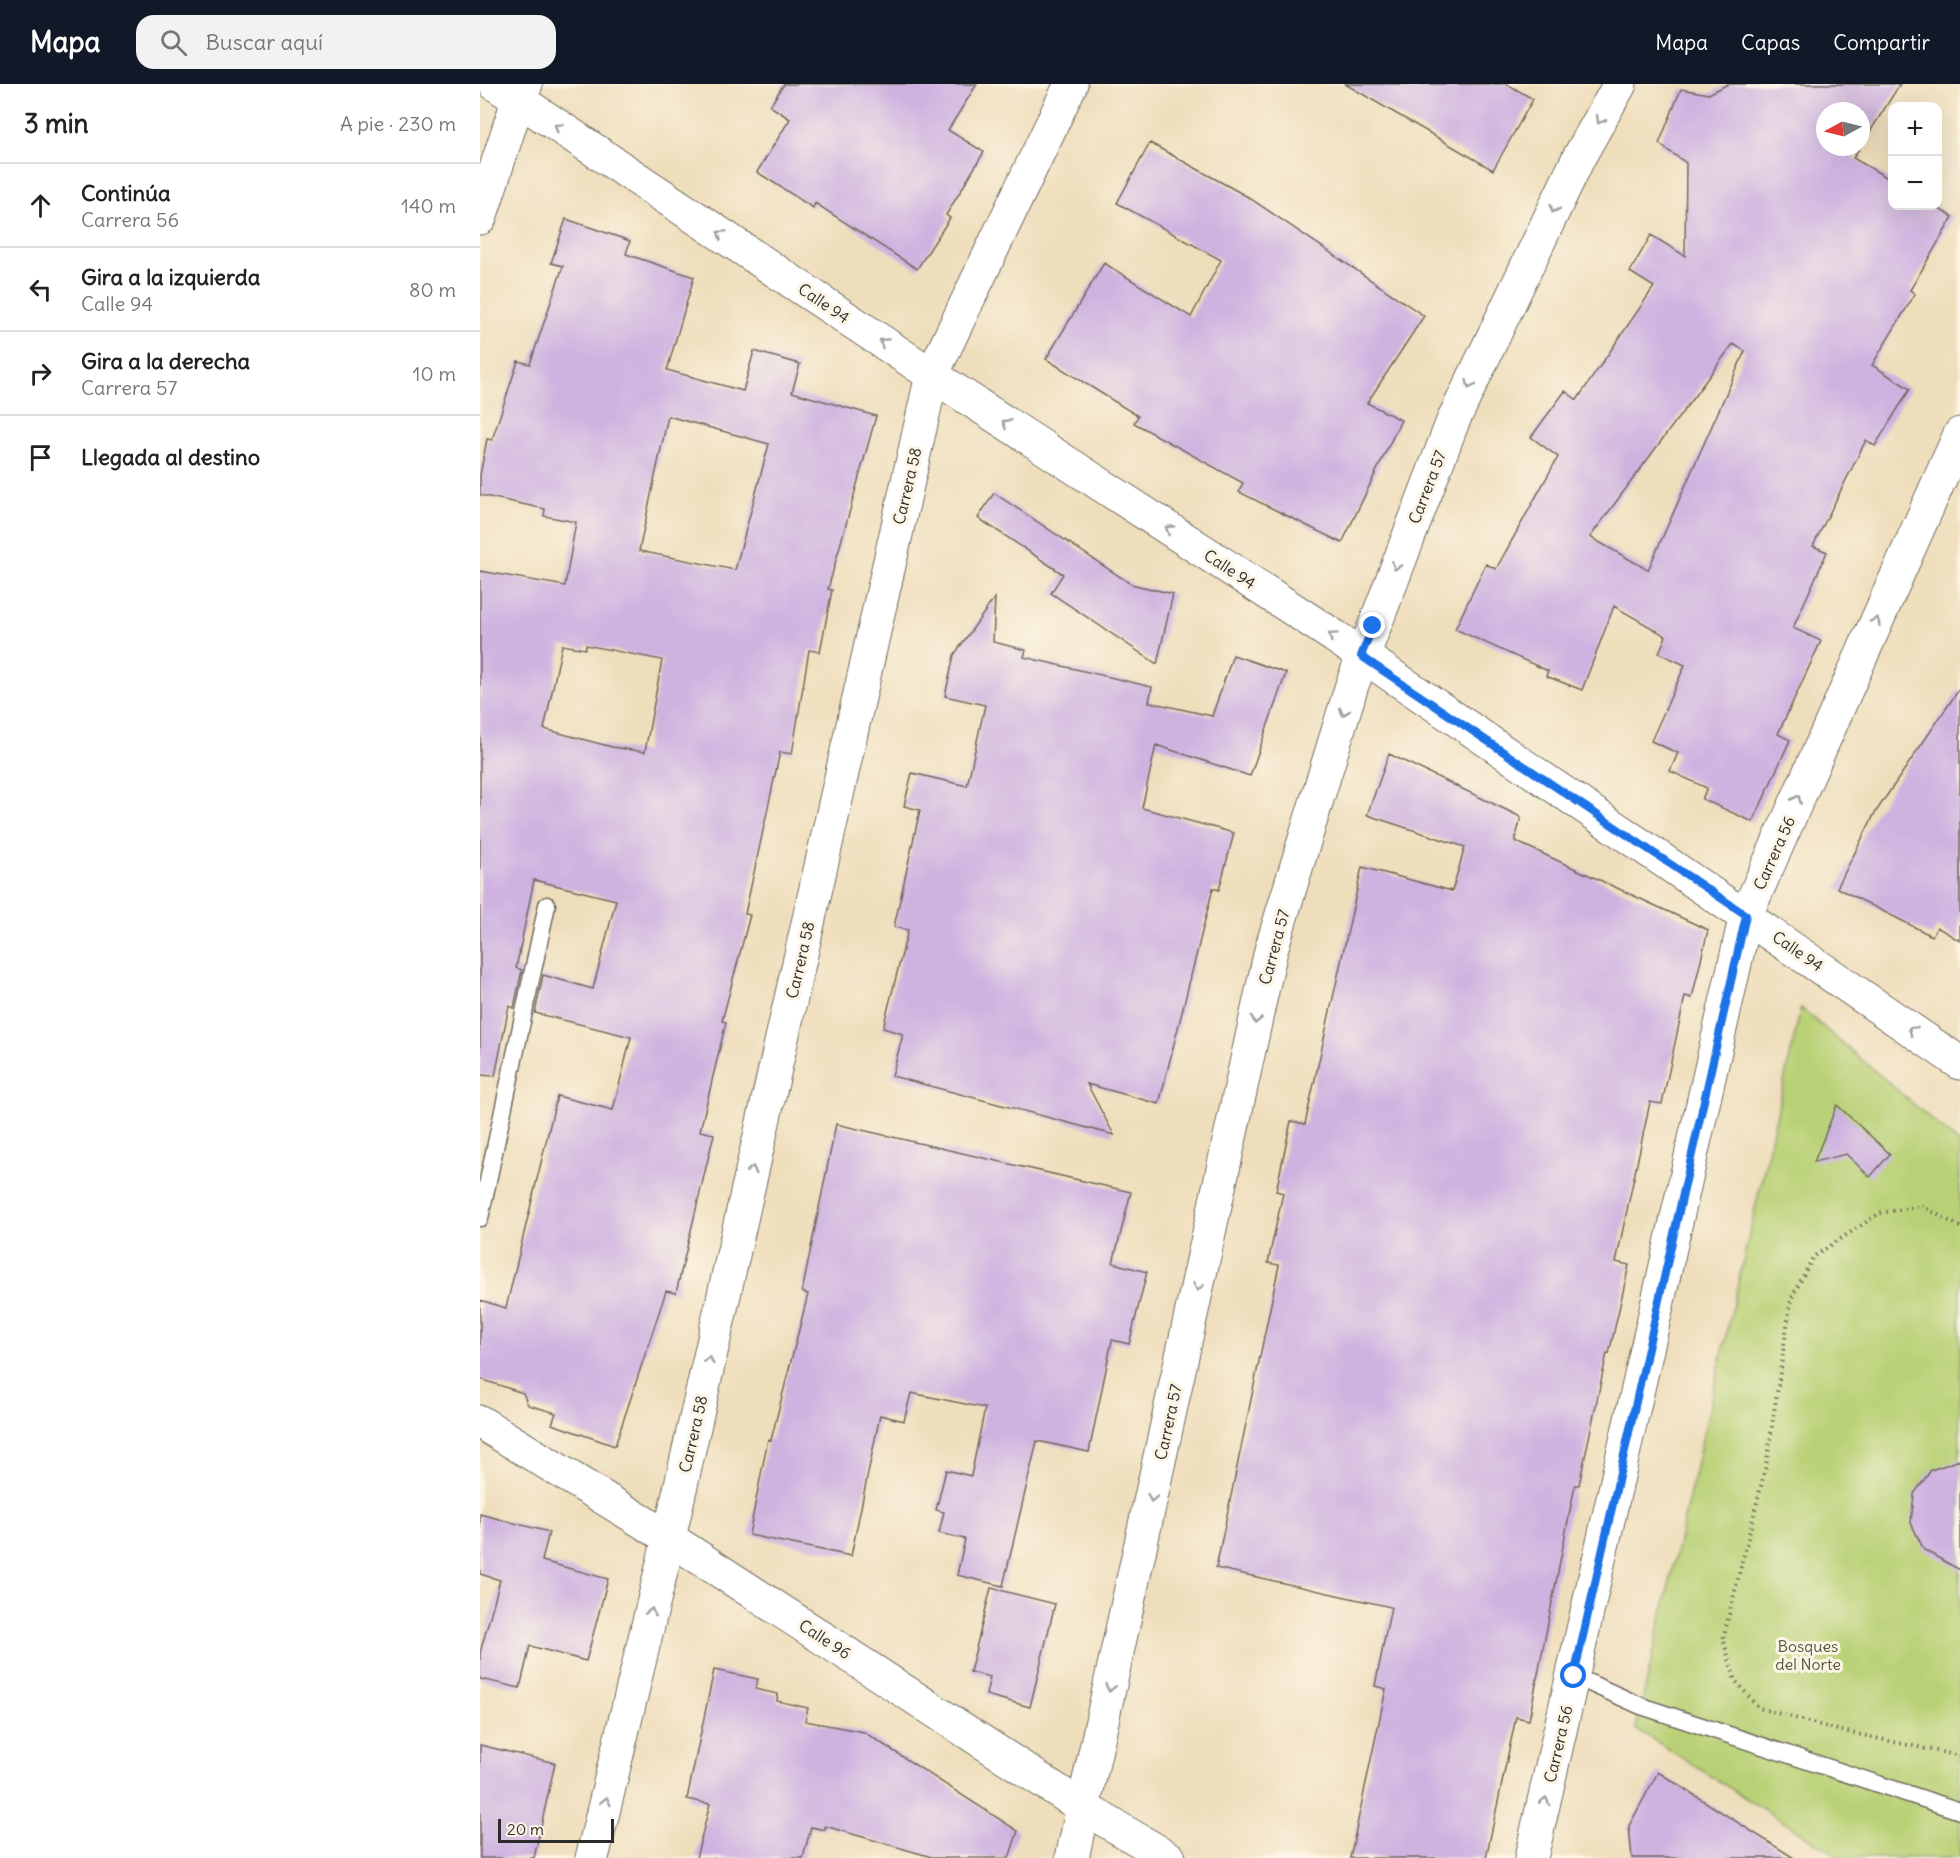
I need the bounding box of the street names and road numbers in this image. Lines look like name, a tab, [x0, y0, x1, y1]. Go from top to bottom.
street label: Calle 94	[795, 279, 853, 327]
street label: Carrera 58	[888, 446, 926, 526]
street label: Carrera 57	[1404, 447, 1450, 527]
street label: Calle 94	[1200, 545, 1260, 593]
street label: Carrera 56	[1749, 813, 1799, 893]
street label: Carrera 57	[1254, 907, 1294, 987]
street label: Carrera 58	[781, 920, 819, 1000]
street label: Calle 94	[1769, 926, 1827, 976]
street label: Carrera 57	[1150, 1382, 1186, 1462]
street label: Carrera 58	[674, 1394, 712, 1474]
street label: Calle 96	[795, 1615, 855, 1663]
street label: Carrera 56	[1539, 1704, 1577, 1784]

